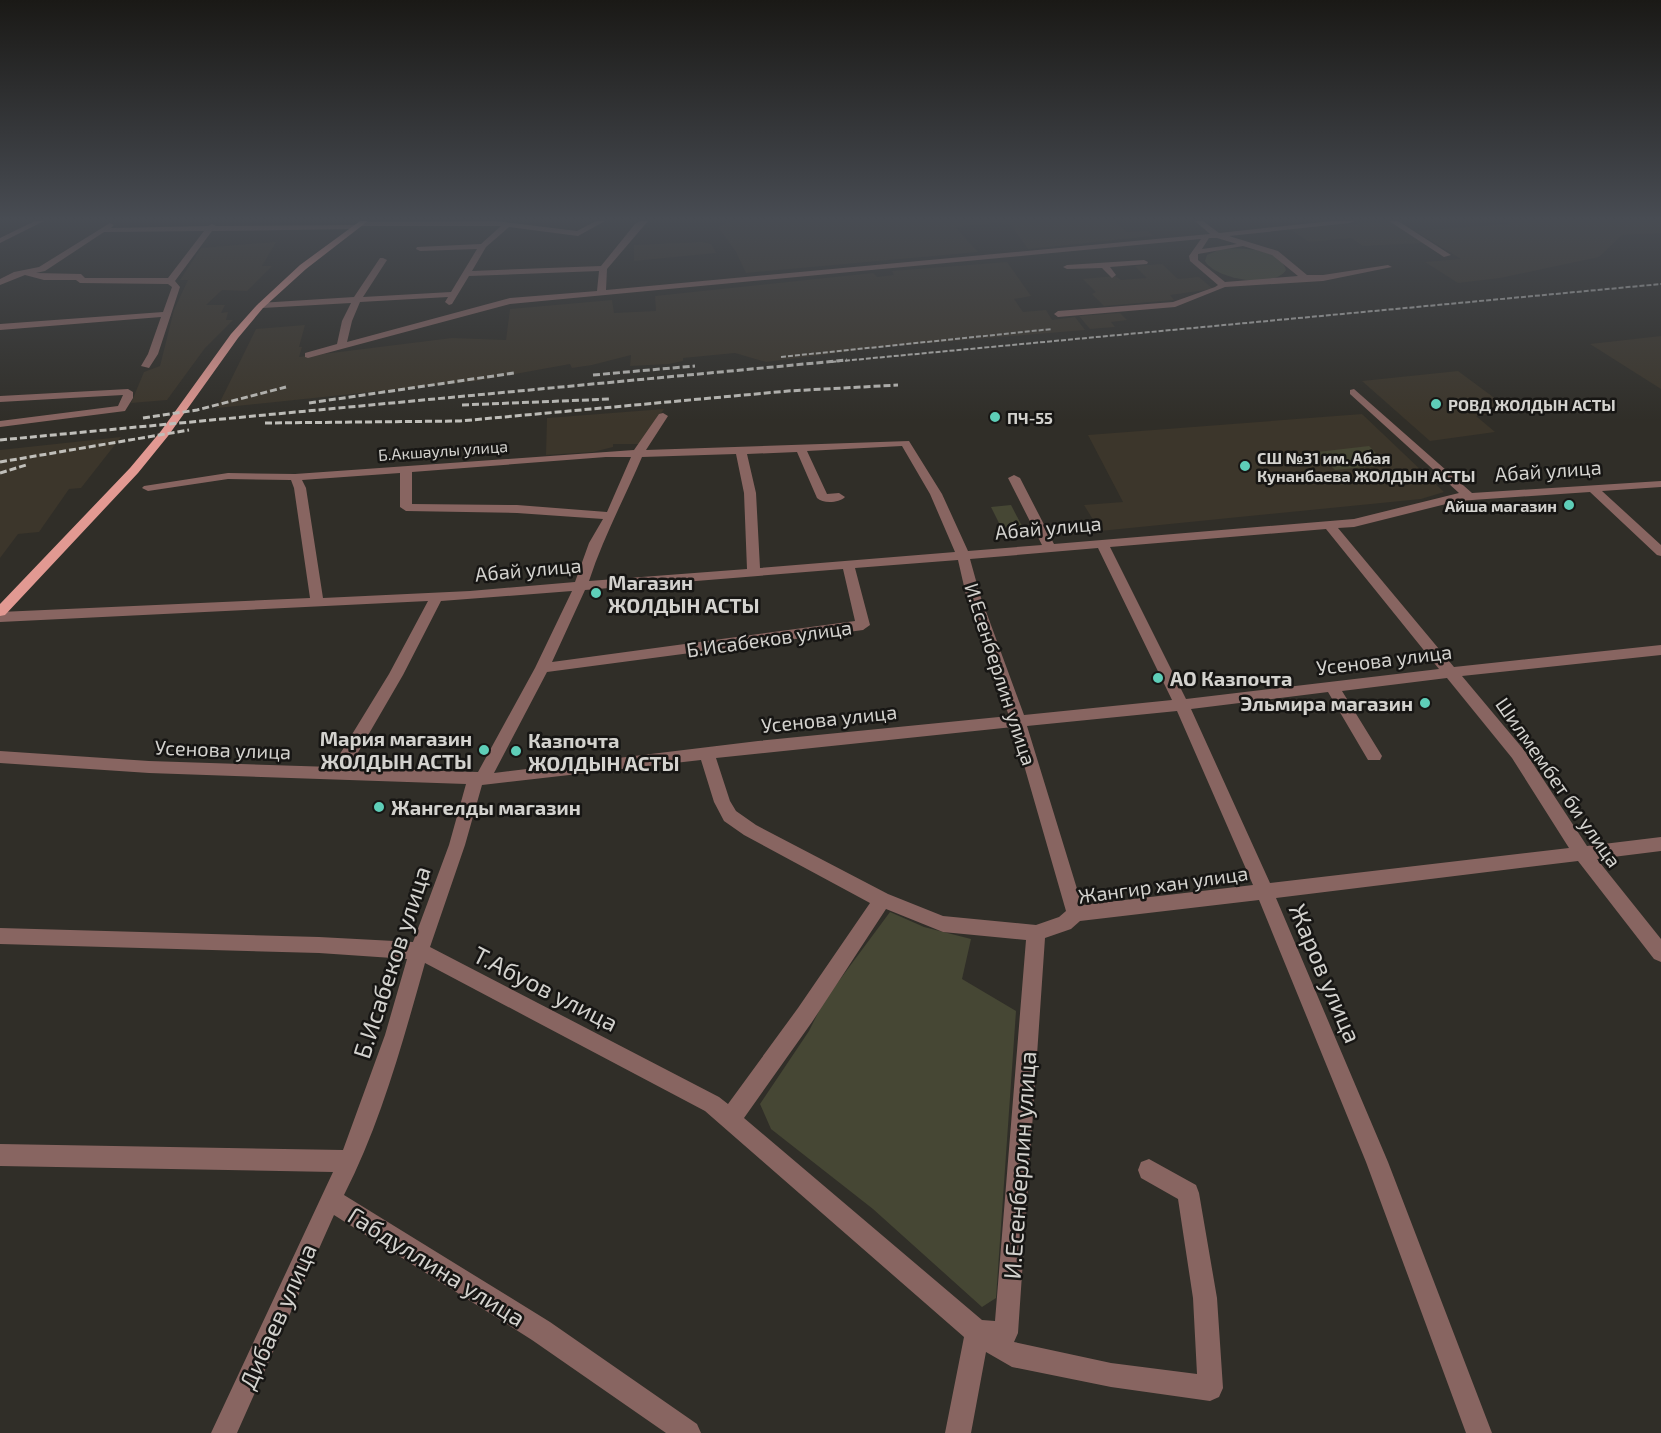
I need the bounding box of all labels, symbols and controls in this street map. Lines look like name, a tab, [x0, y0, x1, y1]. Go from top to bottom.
place label: РОВД ЖОЛДЫН АСТЫ	[1448, 395, 1616, 414]
marker: РОВД ЖОЛДЫН АСТЫ	[1429, 397, 1443, 411]
place label: ПЧ-55	[1007, 408, 1053, 427]
marker: ПЧ-55	[988, 410, 1002, 424]
street label: Б.Акшаулы улица	[377, 436, 509, 465]
place label: СШ №31 им. Абая Кунанбаева ЖОЛДЫН АСТЫ	[1257, 448, 1475, 485]
street label: Абай улица	[1494, 454, 1602, 487]
marker: СШ №31 им. Абая Кунанбаева ЖОЛДЫН АСТЫ	[1238, 459, 1252, 473]
place label: Айша магазин	[1445, 496, 1557, 515]
marker: Айша магазин	[1562, 498, 1576, 512]
street label: Абай улица	[994, 510, 1102, 545]
street label: Абай улица	[474, 552, 582, 587]
place label: Магазин ЖОЛДЫН АСТЫ	[608, 570, 760, 617]
street label: И.Есенберлин улица	[959, 580, 1042, 769]
marker: Магазин ЖОЛДЫН АСТЫ	[589, 586, 603, 600]
street label: Б.Исабеков улица	[685, 614, 853, 662]
street label: Усенова улица	[1315, 639, 1453, 680]
place label: АО Казпочта	[1170, 666, 1293, 690]
marker: АО Казпочта	[1151, 671, 1165, 685]
place label: Эльмира магазин	[1240, 691, 1413, 715]
street label: Шилмембет би улица	[1490, 692, 1627, 872]
marker: Эльмира магазин	[1418, 696, 1432, 710]
street label: Усенова улица	[760, 699, 898, 738]
place label: Мария магазин ЖОЛДЫН АСТЫ	[320, 726, 472, 773]
place label: Казпочта ЖОЛДЫН АСТЫ	[528, 728, 680, 775]
street label: Усенова улица	[154, 735, 292, 764]
marker: Мария магазин ЖОЛДЫН АСТЫ	[477, 743, 491, 757]
marker: Казпочта ЖОЛДЫН АСТЫ	[509, 744, 523, 758]
place label: Жангелды магазин	[391, 795, 581, 819]
marker: Жангелды магазин	[372, 800, 386, 814]
street label: Жангир хан улица	[1076, 860, 1250, 909]
street label: Б.Исабеков улица	[346, 862, 437, 1062]
street label: Жаров улица	[1283, 899, 1368, 1047]
street label: Т.Абуов улица	[468, 939, 623, 1038]
street label: И.Есенберлин улица	[997, 1050, 1042, 1280]
street label: Габдуллина улица	[343, 1200, 531, 1333]
street label: Дибаев улица	[232, 1239, 323, 1394]

